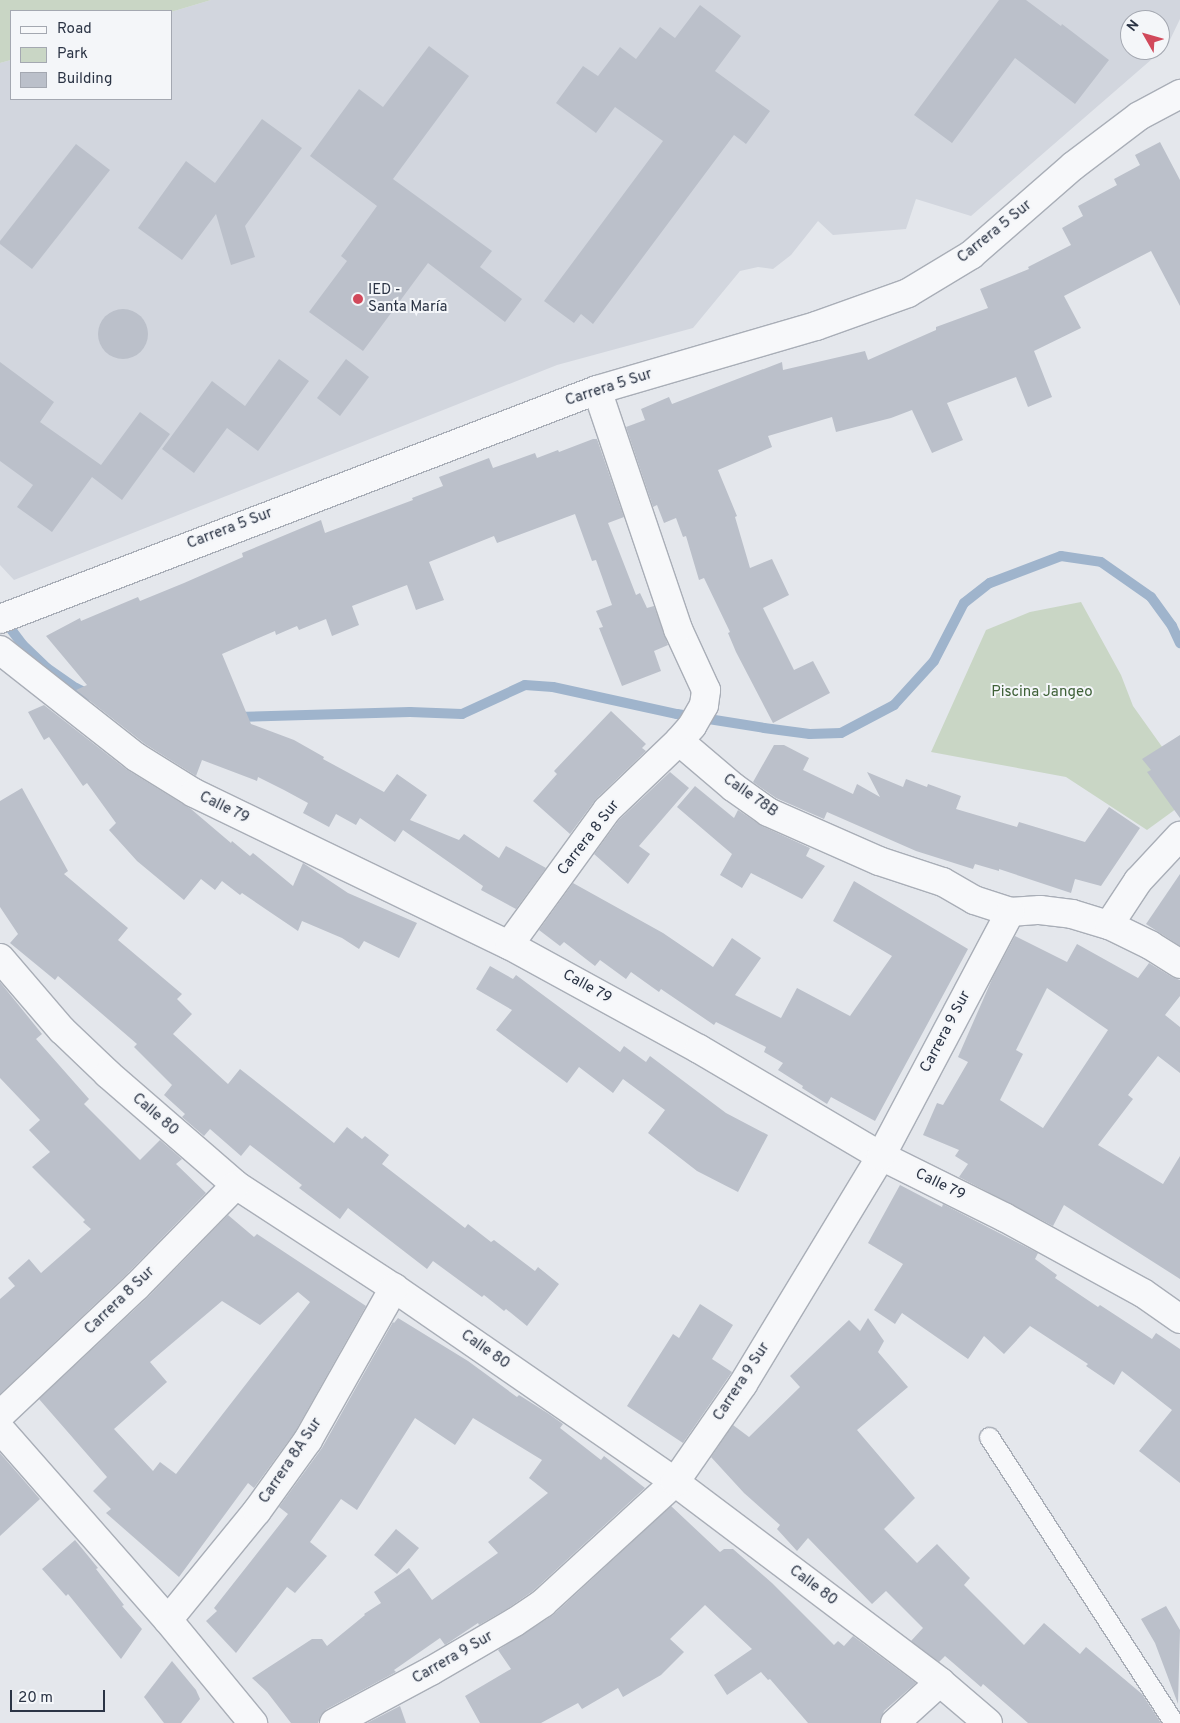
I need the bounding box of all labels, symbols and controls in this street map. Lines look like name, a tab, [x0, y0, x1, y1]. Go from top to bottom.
legend	[10, 10, 172, 100]
north arrow	[1120, 10, 1170, 60]
text: N	[1124, 17, 1143, 35]
text: Road	[57, 20, 92, 39]
text: Park	[57, 45, 88, 64]
text: Building	[57, 70, 112, 89]
street label: Carrera 5 Sur	[954, 197, 1036, 267]
place label: IED - Santa María	[368, 281, 447, 316]
marker: IED - Santa María	[352, 293, 364, 305]
street label: Carrera 5 Sur	[563, 365, 655, 411]
street label: Carrera 5 Sur	[185, 504, 275, 554]
park label: Piscina Jangeo	[991, 684, 1093, 702]
street label: Calle 78B	[719, 770, 781, 822]
street label: Calle 79	[196, 788, 252, 828]
street label: Carrera 8 Sur	[554, 797, 624, 879]
street label: Calle 79	[559, 966, 615, 1008]
street label: Carrera 9 Sur	[917, 988, 975, 1076]
street label: Calle 80	[128, 1090, 182, 1140]
street label: Calle 79	[912, 1165, 968, 1205]
street label: Carrera 8 Sur	[81, 1263, 159, 1339]
street label: Calle 80	[457, 1327, 513, 1373]
street label: Carrera 9 Sur	[710, 1339, 774, 1425]
street label: Carrera 8A Sur	[256, 1414, 326, 1508]
street label: Calle 80	[785, 1562, 841, 1610]
street label: Carrera 9 Sur	[410, 1628, 496, 1688]
scale bar	[12, 1680, 108, 1712]
text: 20 m	[18, 1689, 53, 1708]

